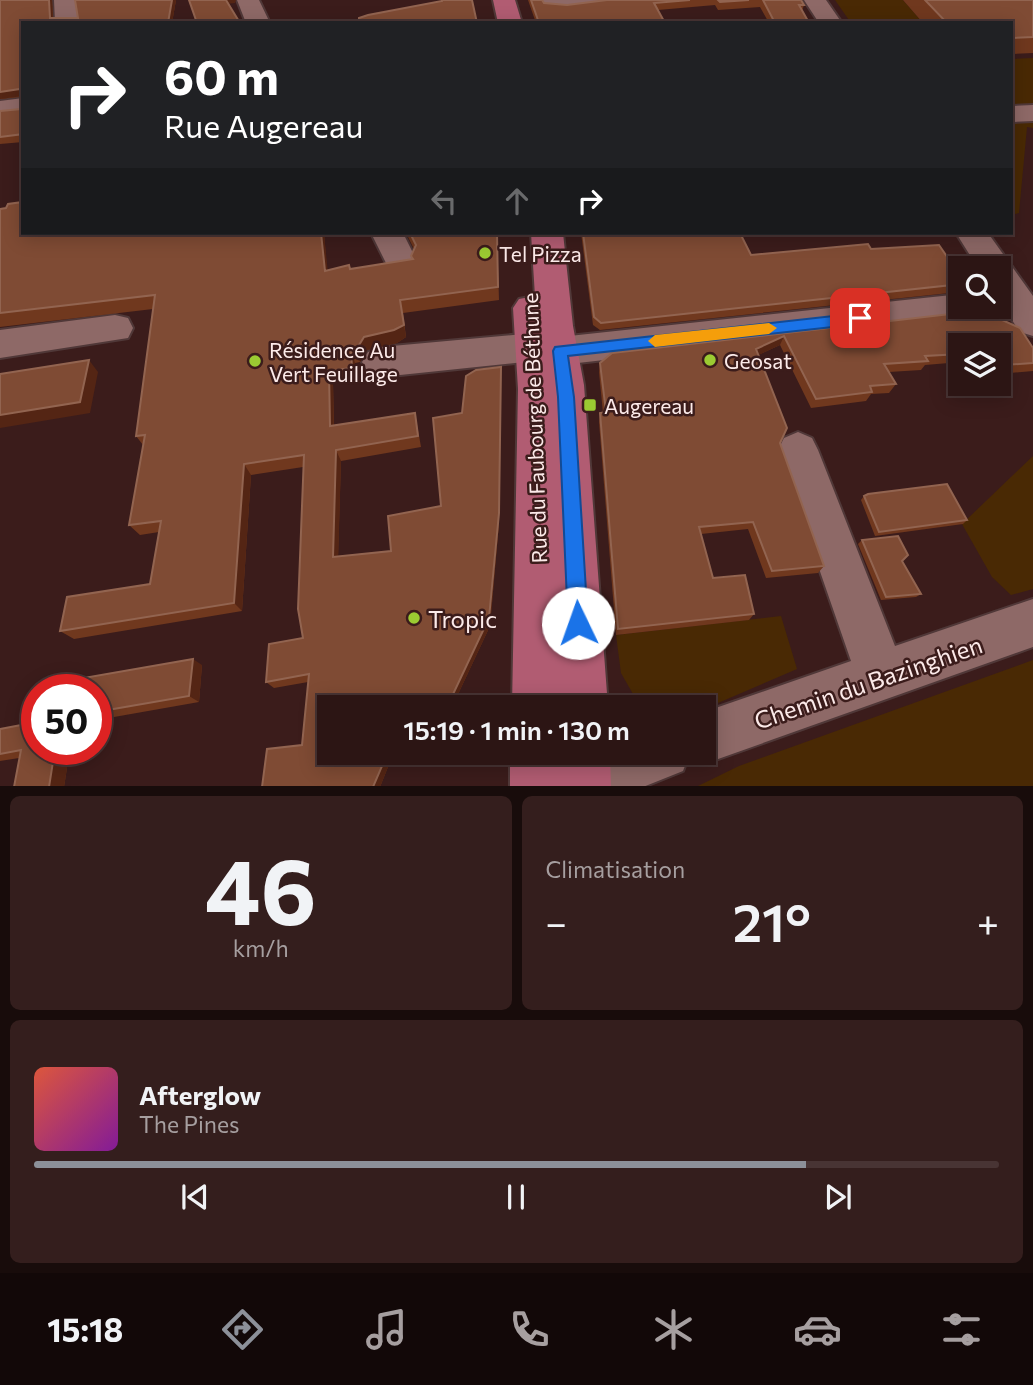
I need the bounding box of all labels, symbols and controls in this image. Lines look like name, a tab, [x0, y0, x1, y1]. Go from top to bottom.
text: 60 m	[164, 45, 279, 105]
icon: right	[49, 49, 140, 140]
text: Rue Augereau	[164, 105, 363, 145]
icon: left	[425, 182, 463, 220]
icon: ahead	[498, 182, 536, 220]
icon: right	[571, 182, 609, 220]
place label: Tel Pizza	[499, 241, 582, 266]
marker: Tel Pizza	[477, 245, 493, 261]
map controls	[948, 256, 1011, 396]
button: search	[948, 256, 1011, 319]
pin	[830, 288, 890, 348]
street label: Rue du Faubourg de Béthune	[517, 292, 551, 564]
icon: arrive	[841, 299, 879, 337]
button: layers	[948, 333, 1011, 396]
place label: Résidence Au Vert Feuillage	[269, 337, 398, 386]
place label: Geosat	[724, 348, 792, 373]
marker: Geosat	[702, 352, 718, 368]
marker: Résidence Au Vert Feuillage	[247, 353, 263, 369]
place label: Augereau	[604, 393, 694, 418]
marker: Augereau	[582, 397, 598, 413]
position arrow	[541, 586, 615, 660]
place label: Tropic	[428, 604, 497, 633]
marker: Tropic	[406, 610, 422, 626]
street label: Chemin du Bazinghien	[750, 629, 986, 735]
speed limit sign: 50	[21, 674, 112, 765]
text: 15:19 · 1 min · 130 m	[403, 714, 630, 745]
text: 46	[205, 832, 317, 944]
text: Climatisation	[546, 855, 685, 883]
text: 21°	[733, 889, 811, 953]
text: −	[546, 898, 567, 945]
text: +	[977, 898, 999, 945]
text: km/h	[233, 934, 289, 962]
text: Afterglow	[139, 1079, 261, 1110]
text: The Pines	[139, 1110, 240, 1138]
icon: previous	[176, 1178, 214, 1216]
icon: pause	[497, 1178, 535, 1216]
icon: next	[819, 1178, 857, 1216]
icon: directions	[218, 1305, 267, 1354]
icon: music	[362, 1305, 411, 1354]
icon: phone	[505, 1305, 554, 1354]
icon: climate	[649, 1305, 698, 1354]
icon: car	[793, 1305, 842, 1354]
icon: filters	[937, 1305, 986, 1354]
text: 15:18	[47, 1309, 123, 1349]

